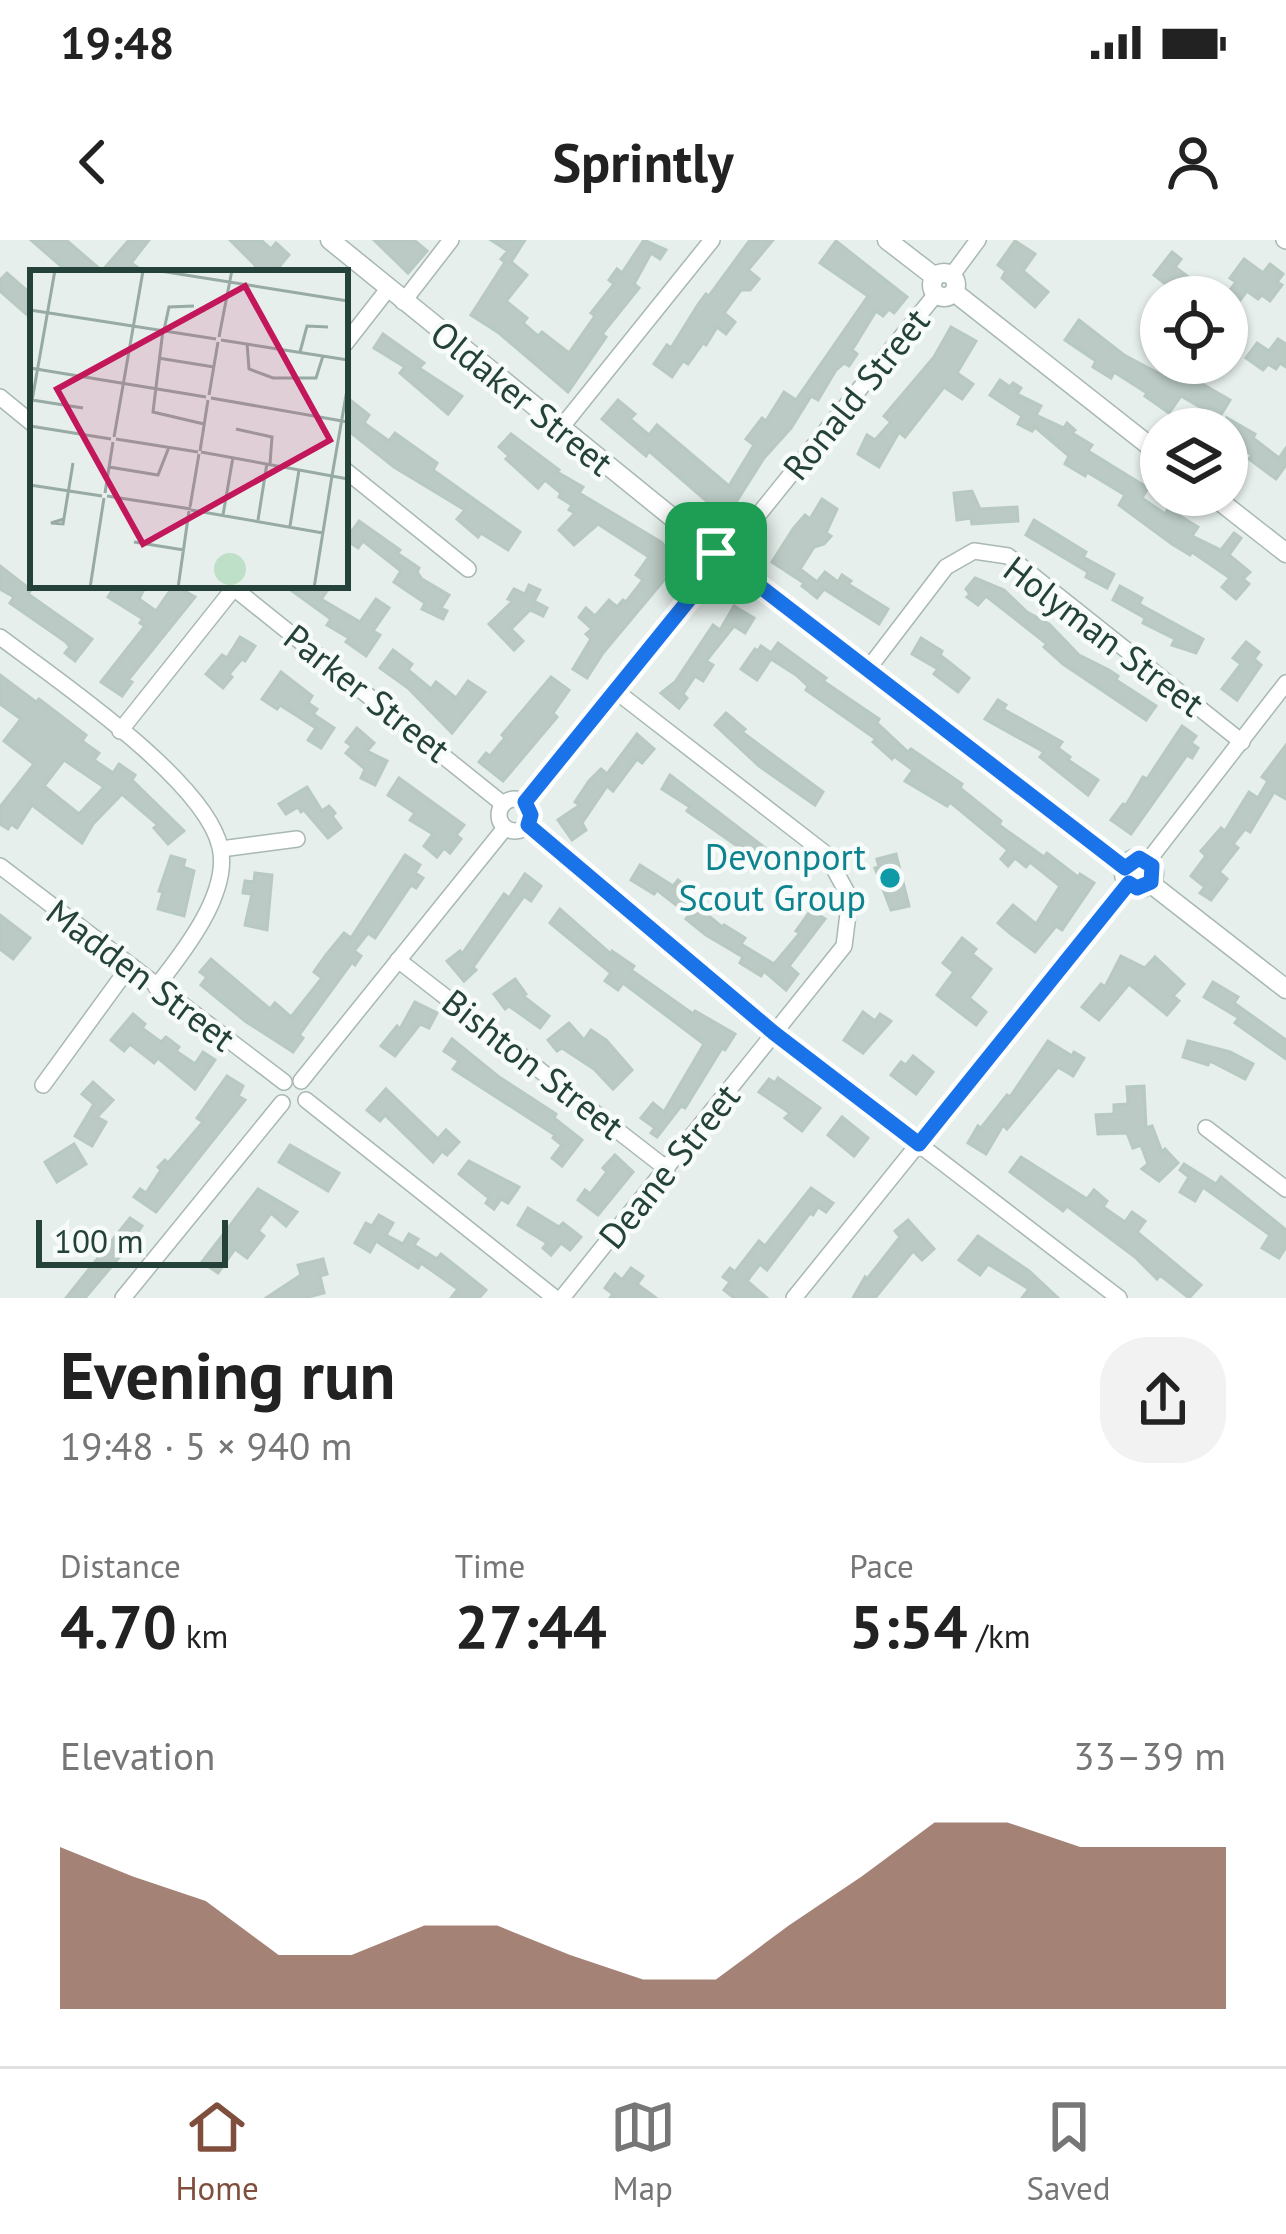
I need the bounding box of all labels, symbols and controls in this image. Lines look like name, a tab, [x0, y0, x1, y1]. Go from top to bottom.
text: 19:48	[60, 13, 174, 71]
text: Sprintly	[552, 127, 734, 197]
icon: back	[60, 129, 126, 195]
icon: person	[1160, 129, 1226, 195]
inset map	[30, 270, 348, 588]
map controls	[1140, 276, 1248, 516]
button: locate	[1140, 276, 1248, 384]
street label: Ronald Street	[772, 298, 939, 489]
street label: Oldaker Street	[422, 310, 623, 485]
button: layers	[1140, 408, 1248, 516]
pin	[665, 502, 767, 604]
icon: arrive	[683, 520, 749, 586]
street label: Holyman Street	[995, 545, 1214, 726]
street label: Parker Street	[275, 613, 460, 772]
place label: Devonport Scout Group	[679, 833, 866, 921]
marker: Devonport Scout Group	[877, 865, 903, 891]
street label: Madden Street	[37, 888, 245, 1061]
street label: Bishton Street	[433, 978, 634, 1149]
street label: Deane Street	[588, 1073, 750, 1258]
scale bar	[36, 1214, 228, 1267]
text: 100 m	[54, 1219, 144, 1262]
text: Evening run	[60, 1332, 395, 1417]
button: share	[1100, 1337, 1226, 1463]
text: 19:48 · 5 × 940 m	[60, 1420, 352, 1471]
text: Distance	[60, 1544, 181, 1587]
text: Time	[455, 1544, 525, 1587]
text: Pace	[849, 1544, 914, 1587]
text: 4.70	[60, 1587, 177, 1665]
text: 27:44	[455, 1587, 607, 1665]
text: 5:54	[849, 1587, 968, 1665]
text: km	[177, 1614, 228, 1657]
text: /km	[968, 1614, 1031, 1657]
text: Elevation	[60, 1730, 215, 1781]
text: 33–39 m	[1073, 1730, 1226, 1781]
tab: Home	[175, 2094, 259, 2209]
tab: Map	[610, 2094, 676, 2209]
tab: Saved	[1027, 2094, 1111, 2209]

